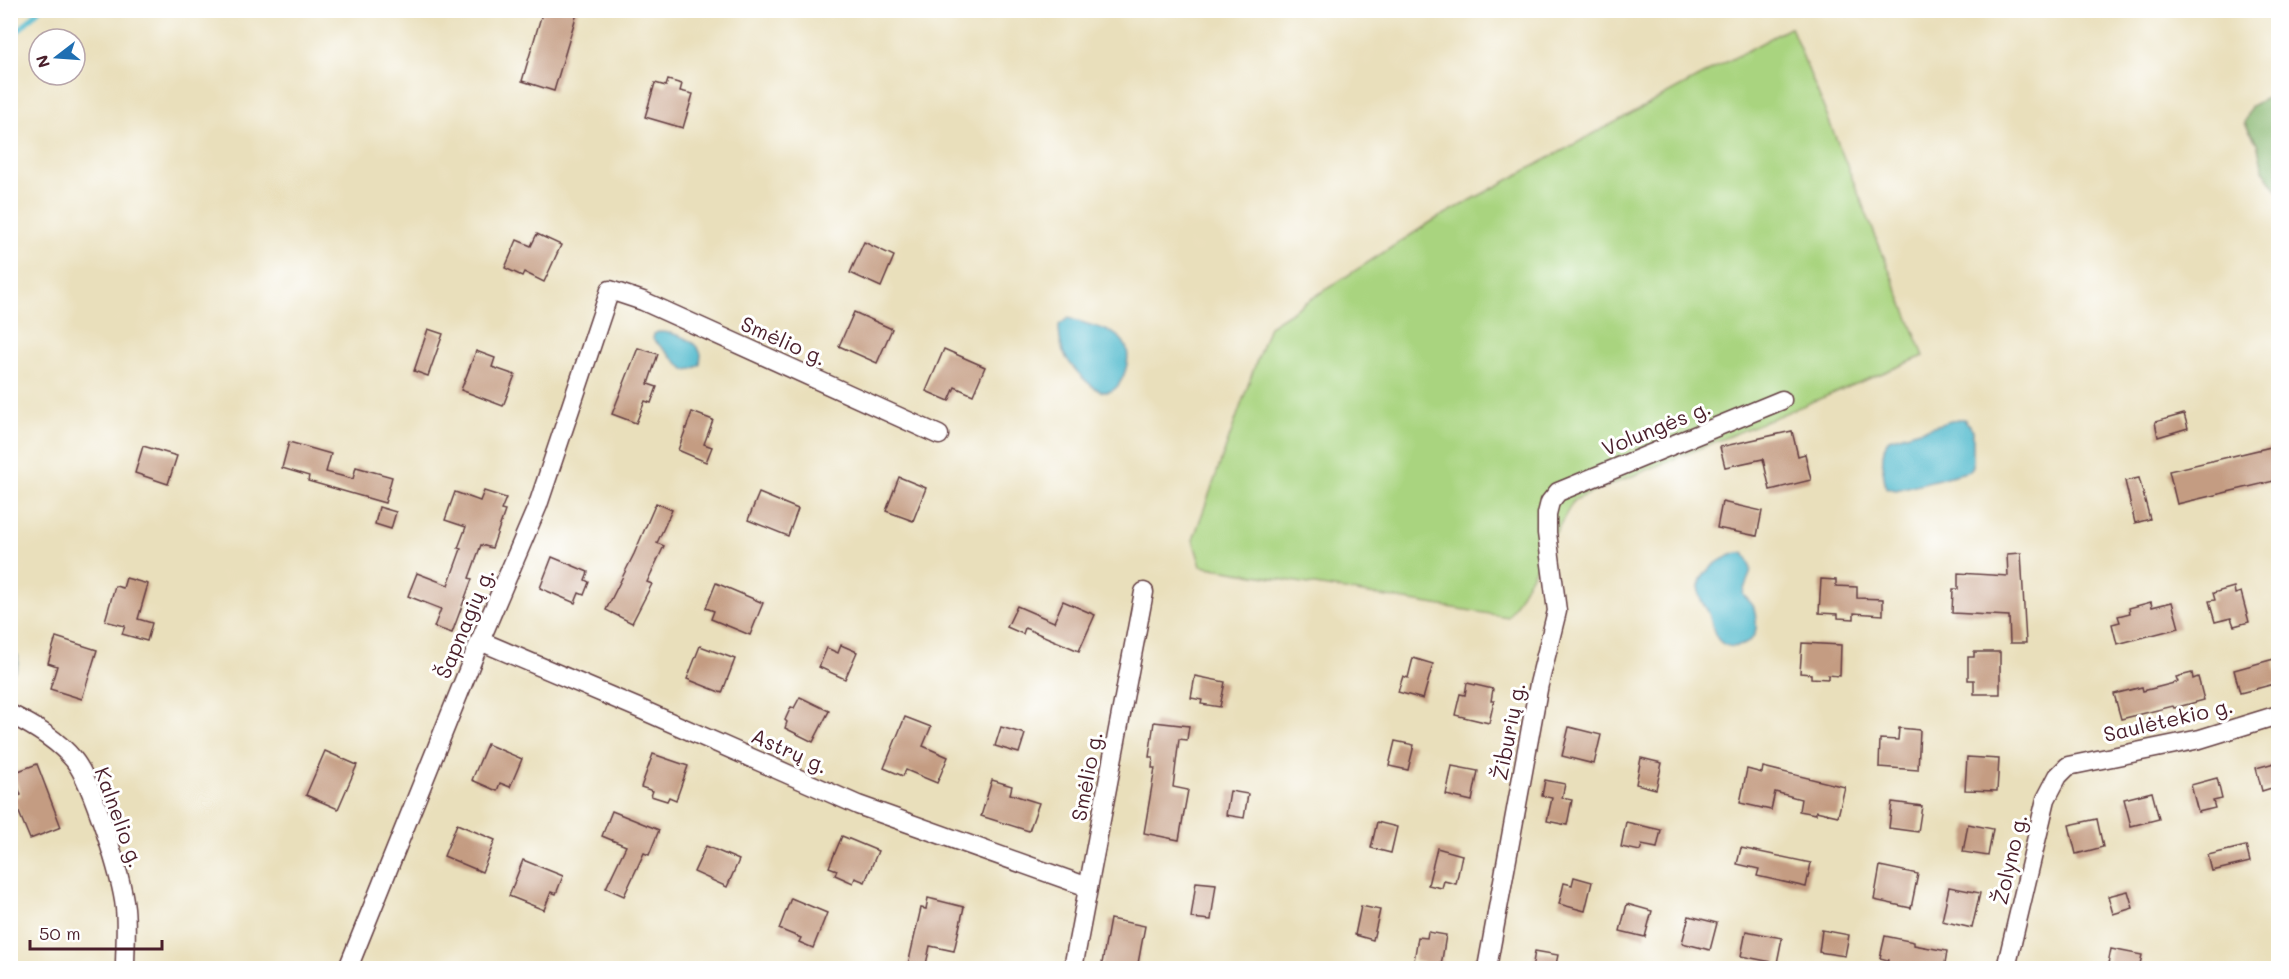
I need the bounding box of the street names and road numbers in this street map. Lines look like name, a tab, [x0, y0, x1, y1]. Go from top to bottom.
street label: Smėlio g.	[737, 309, 831, 371]
street label: Volungės g.	[1597, 393, 1715, 461]
street label: Šapnagių g.	[429, 564, 499, 682]
street label: Žiburių g.	[1485, 680, 1531, 782]
street label: Saulėtekio g.	[2101, 691, 2235, 747]
street label: Astrų g.	[747, 721, 833, 779]
street label: Smėlio g.	[1064, 729, 1108, 823]
street label: Kalnelio g.	[89, 763, 151, 871]
street label: Žolyno g.	[1985, 811, 2033, 907]

